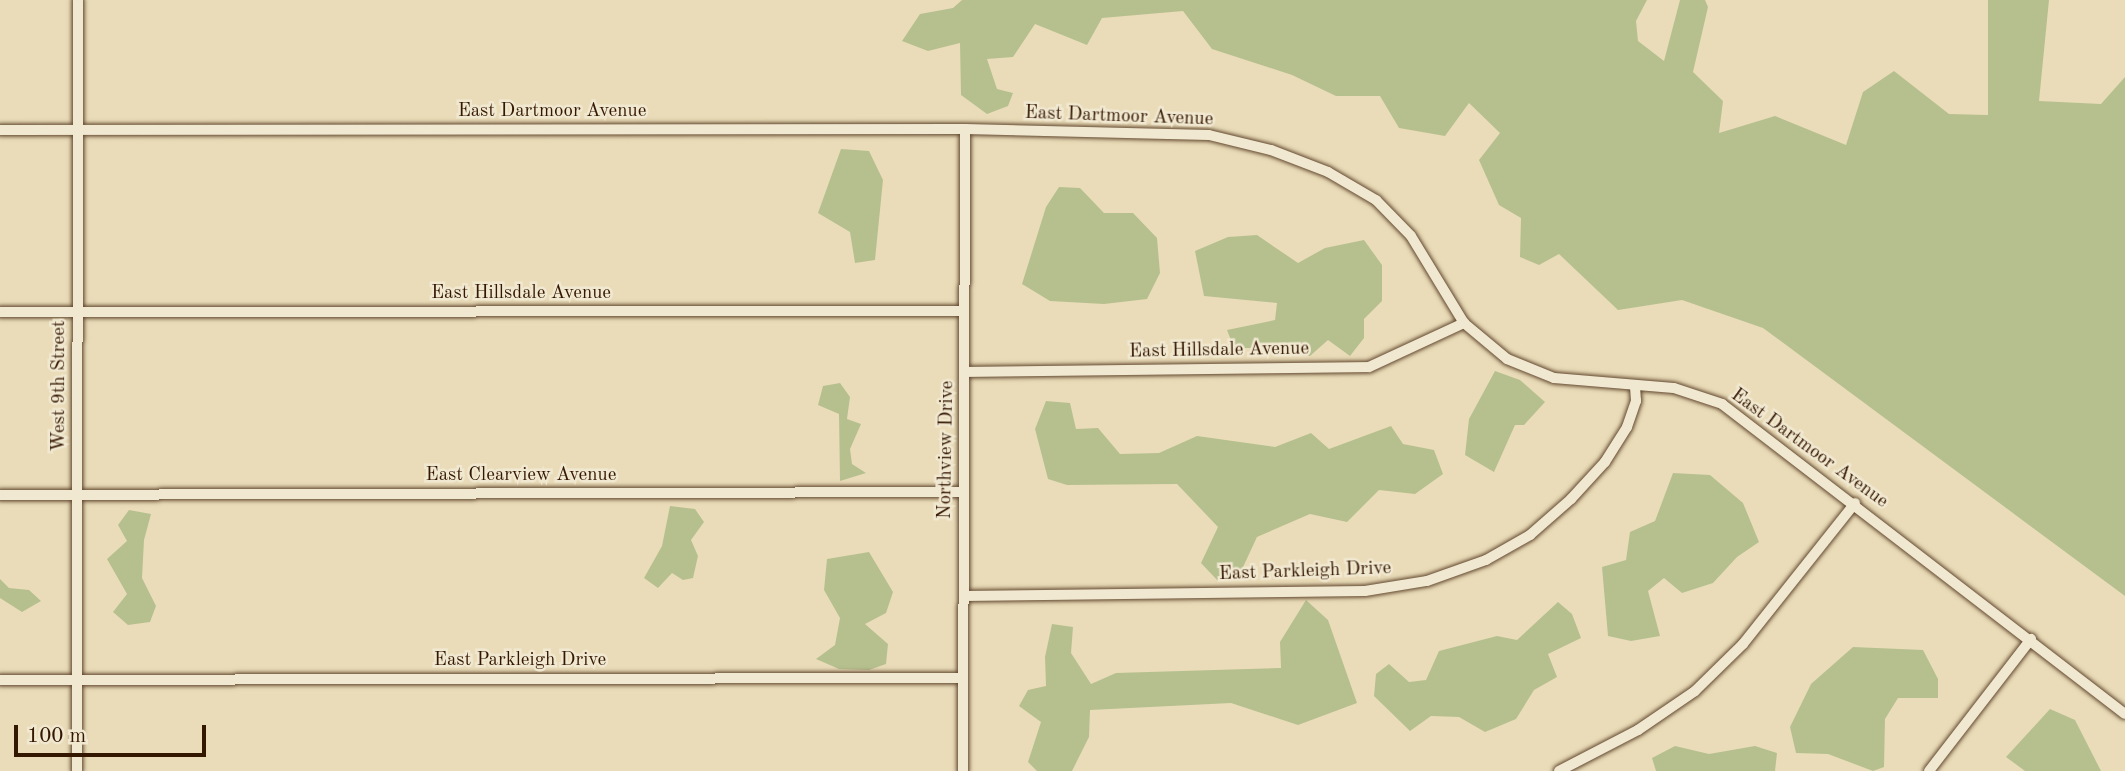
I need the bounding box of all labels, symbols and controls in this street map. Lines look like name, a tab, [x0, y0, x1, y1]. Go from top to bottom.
street label: East Dartmoor Avenue	[458, 101, 646, 123]
street label: East Dartmoor Avenue	[1024, 102, 1214, 132]
street label: East Hillsdale Avenue	[431, 283, 611, 305]
street label: West 9th Street	[49, 320, 71, 452]
street label: East Hillsdale Avenue	[1129, 338, 1309, 364]
street label: Northview Drive	[934, 381, 960, 519]
street label: East Dartmoor Avenue	[1726, 384, 1892, 514]
street label: East Clearview Avenue	[426, 465, 616, 487]
street label: East Parkleigh Drive	[1218, 558, 1392, 586]
street label: East Parkleigh Drive	[434, 650, 606, 672]
scale bar	[18, 712, 210, 756]
text: 100 m	[27, 726, 86, 747]

